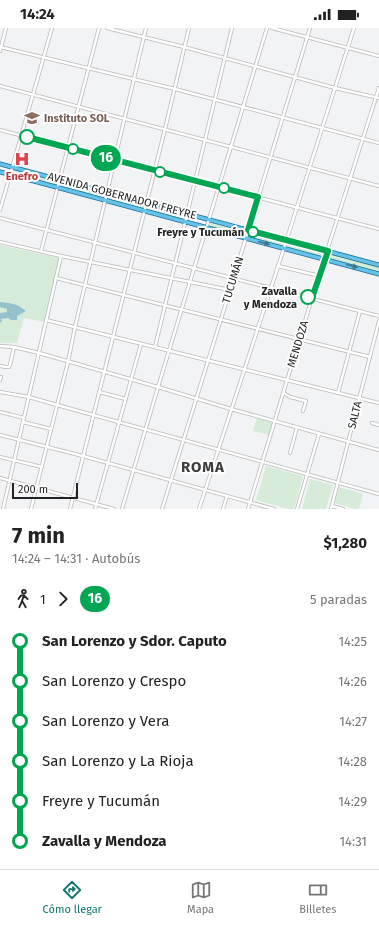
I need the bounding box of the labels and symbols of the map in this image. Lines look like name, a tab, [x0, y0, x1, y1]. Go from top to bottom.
school or university icon: Instituto SOL	[23, 109, 41, 127]
place label: Instituto SOL	[44, 112, 110, 125]
unlabelled marker	[19, 129, 35, 145]
unlabelled marker	[67, 143, 79, 155]
line badge: 16	[88, 145, 124, 171]
hospital icon: Enefro	[13, 150, 31, 168]
unlabelled marker	[154, 166, 166, 178]
place label: Enefro	[6, 170, 39, 183]
street label: AVENIDA GOBERNADOR FREYRE	[46, 170, 198, 222]
unlabelled marker	[218, 182, 230, 194]
place label: Freyre y Tucumán	[157, 226, 244, 239]
marker: Freyre y Tucumán	[247, 226, 259, 238]
one-way arrow	[258, 240, 270, 246]
street label: TUCUMÁN	[219, 255, 246, 305]
one-way arrow	[346, 264, 358, 270]
place label: Zavalla y Mendoza	[243, 285, 297, 311]
marker: Zavalla y Mendoza	[300, 289, 316, 305]
street label: MENDOZA	[285, 318, 311, 369]
street label: SALTA	[345, 399, 365, 430]
district label: ROMA	[181, 458, 225, 476]
scale bar	[12, 481, 78, 500]

